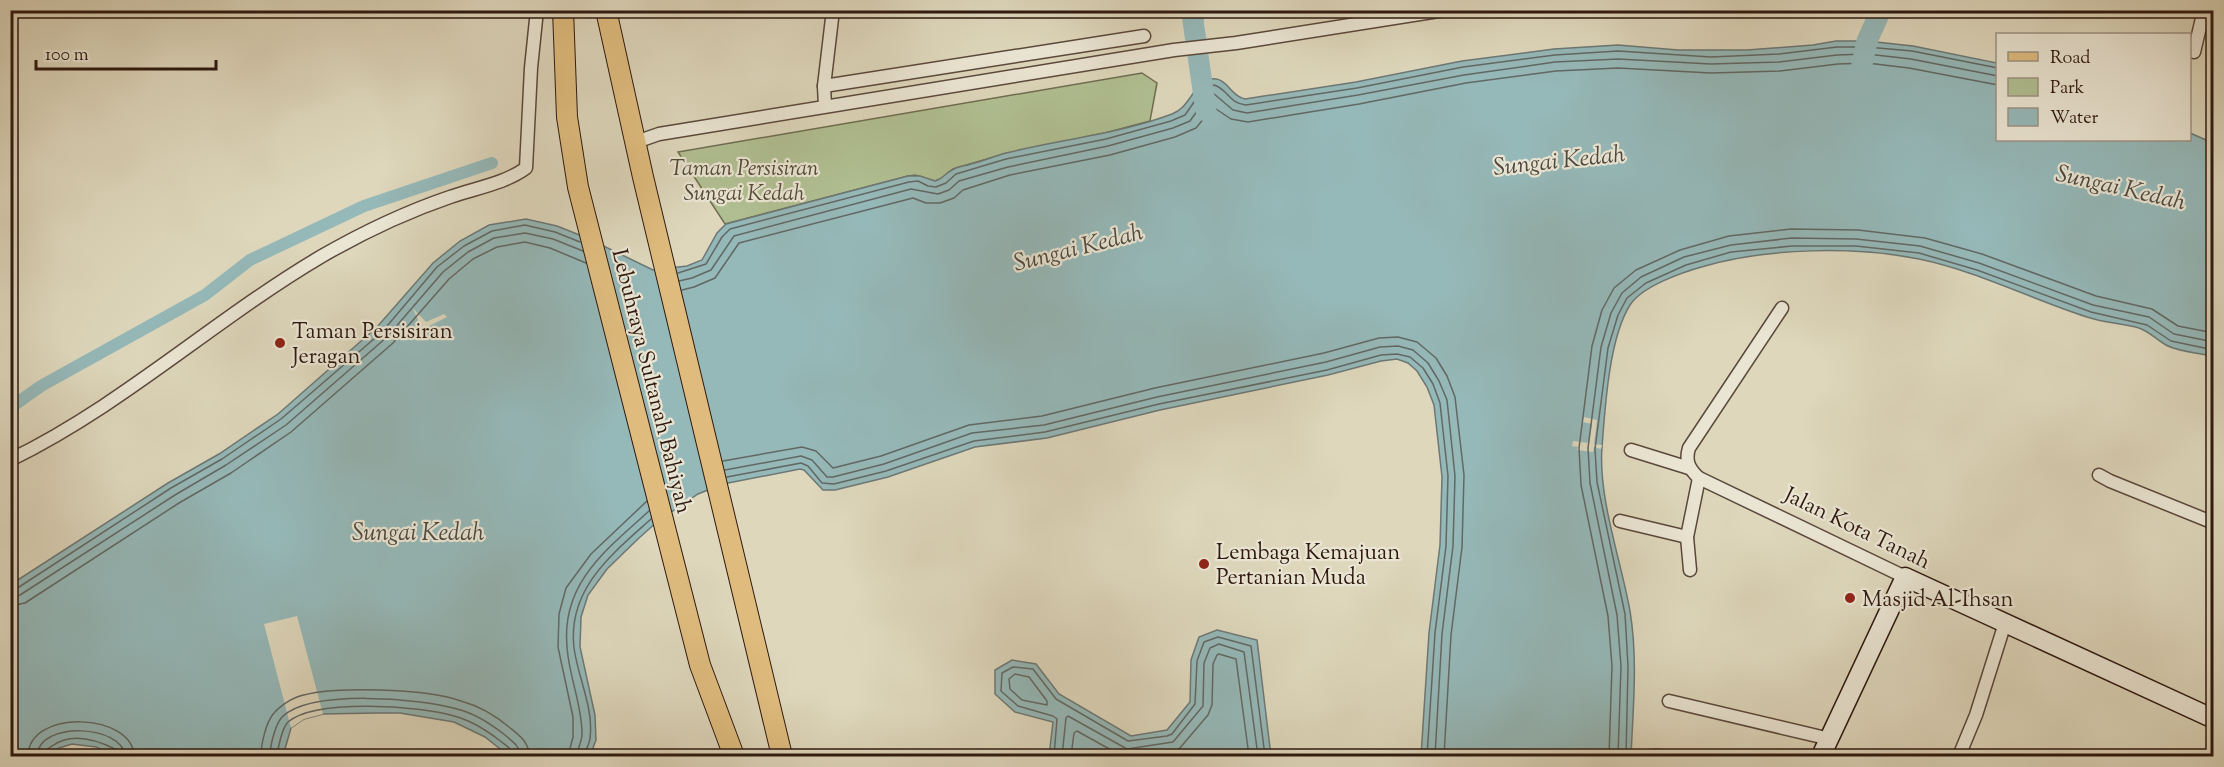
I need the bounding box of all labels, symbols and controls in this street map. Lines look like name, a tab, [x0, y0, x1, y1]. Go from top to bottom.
scale bar	[36, 33, 216, 71]
legend	[1996, 33, 2191, 141]
text: 100 m	[45, 43, 89, 69]
text: Road	[2050, 46, 2090, 72]
text: Park	[2050, 76, 2085, 102]
text: Water	[2050, 106, 2099, 132]
water label: Sungai Kedah	[1492, 138, 1627, 186]
park label: Taman Persisiran Sungai Kedah	[669, 154, 819, 211]
water label: Sungai Kedah	[2052, 158, 2189, 220]
water label: Sungai Kedah	[1010, 216, 1147, 281]
street label: Lebuhraya Sultanah Bahiyah	[602, 246, 699, 518]
place label: Taman Persisiran Jeragan	[291, 317, 453, 374]
marker: Taman Persisiran Jeragan	[273, 336, 287, 350]
street label: Jalan Kota Tanah	[1777, 480, 1935, 579]
water label: Sungai Kedah	[352, 517, 484, 551]
place label: Lembaga Kemajuan Pertanian Muda	[1216, 538, 1400, 595]
marker: Lembaga Kemajuan Pertanian Muda	[1197, 557, 1211, 571]
place label: Masjid Al-Ihsan	[1862, 585, 2014, 617]
marker: Masjid Al-Ihsan	[1843, 591, 1857, 605]

